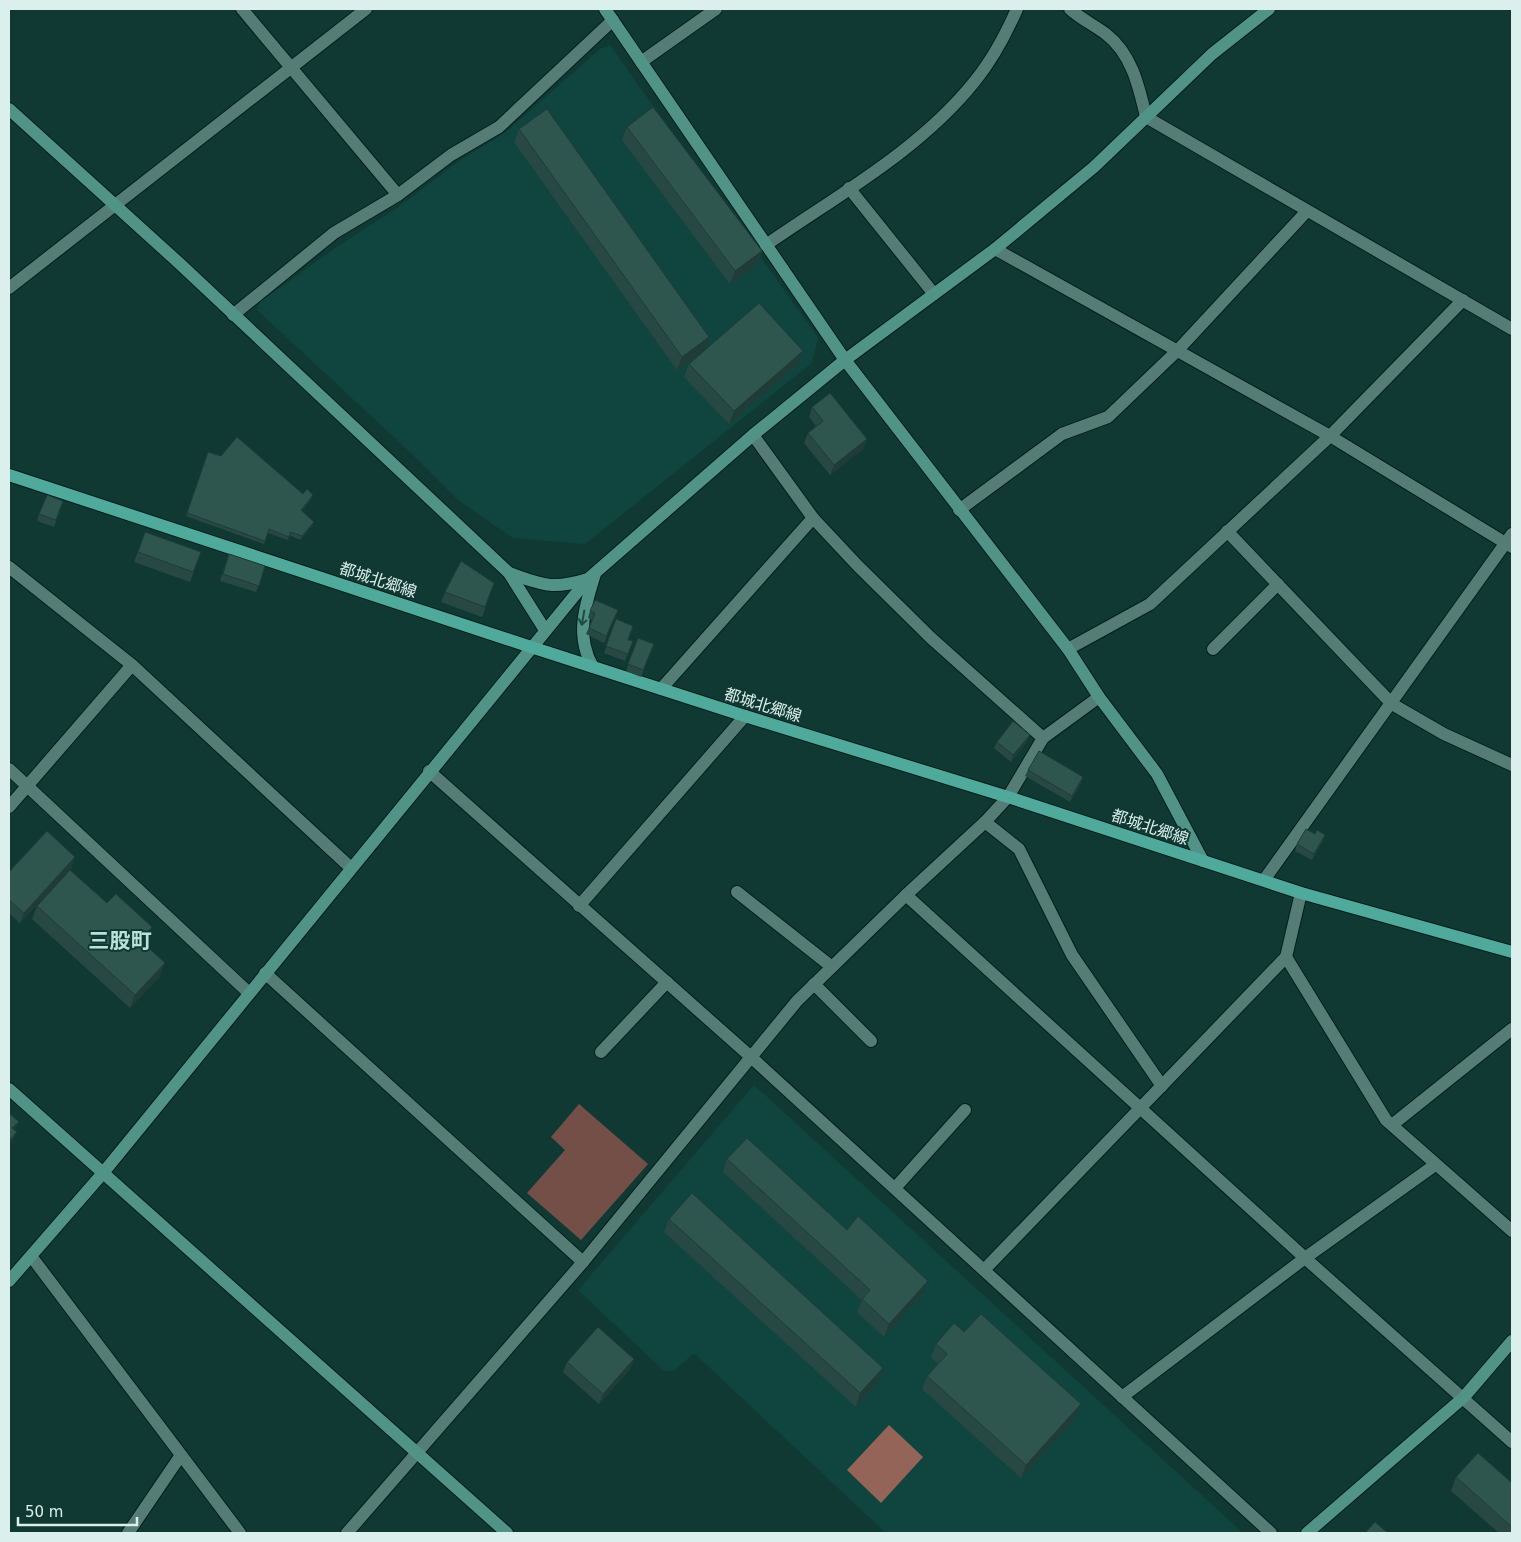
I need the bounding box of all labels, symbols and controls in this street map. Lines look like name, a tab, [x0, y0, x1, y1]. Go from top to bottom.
street label: 都城北郷線	[337, 559, 419, 601]
one-way arrow	[578, 610, 588, 626]
street label: 都城北郷線	[722, 684, 804, 726]
street label: 都城北郷線	[1109, 806, 1191, 848]
district label: 三股町	[89, 929, 152, 953]
scale bar	[18, 1494, 136, 1526]
text: 50 m	[25, 1503, 63, 1521]

